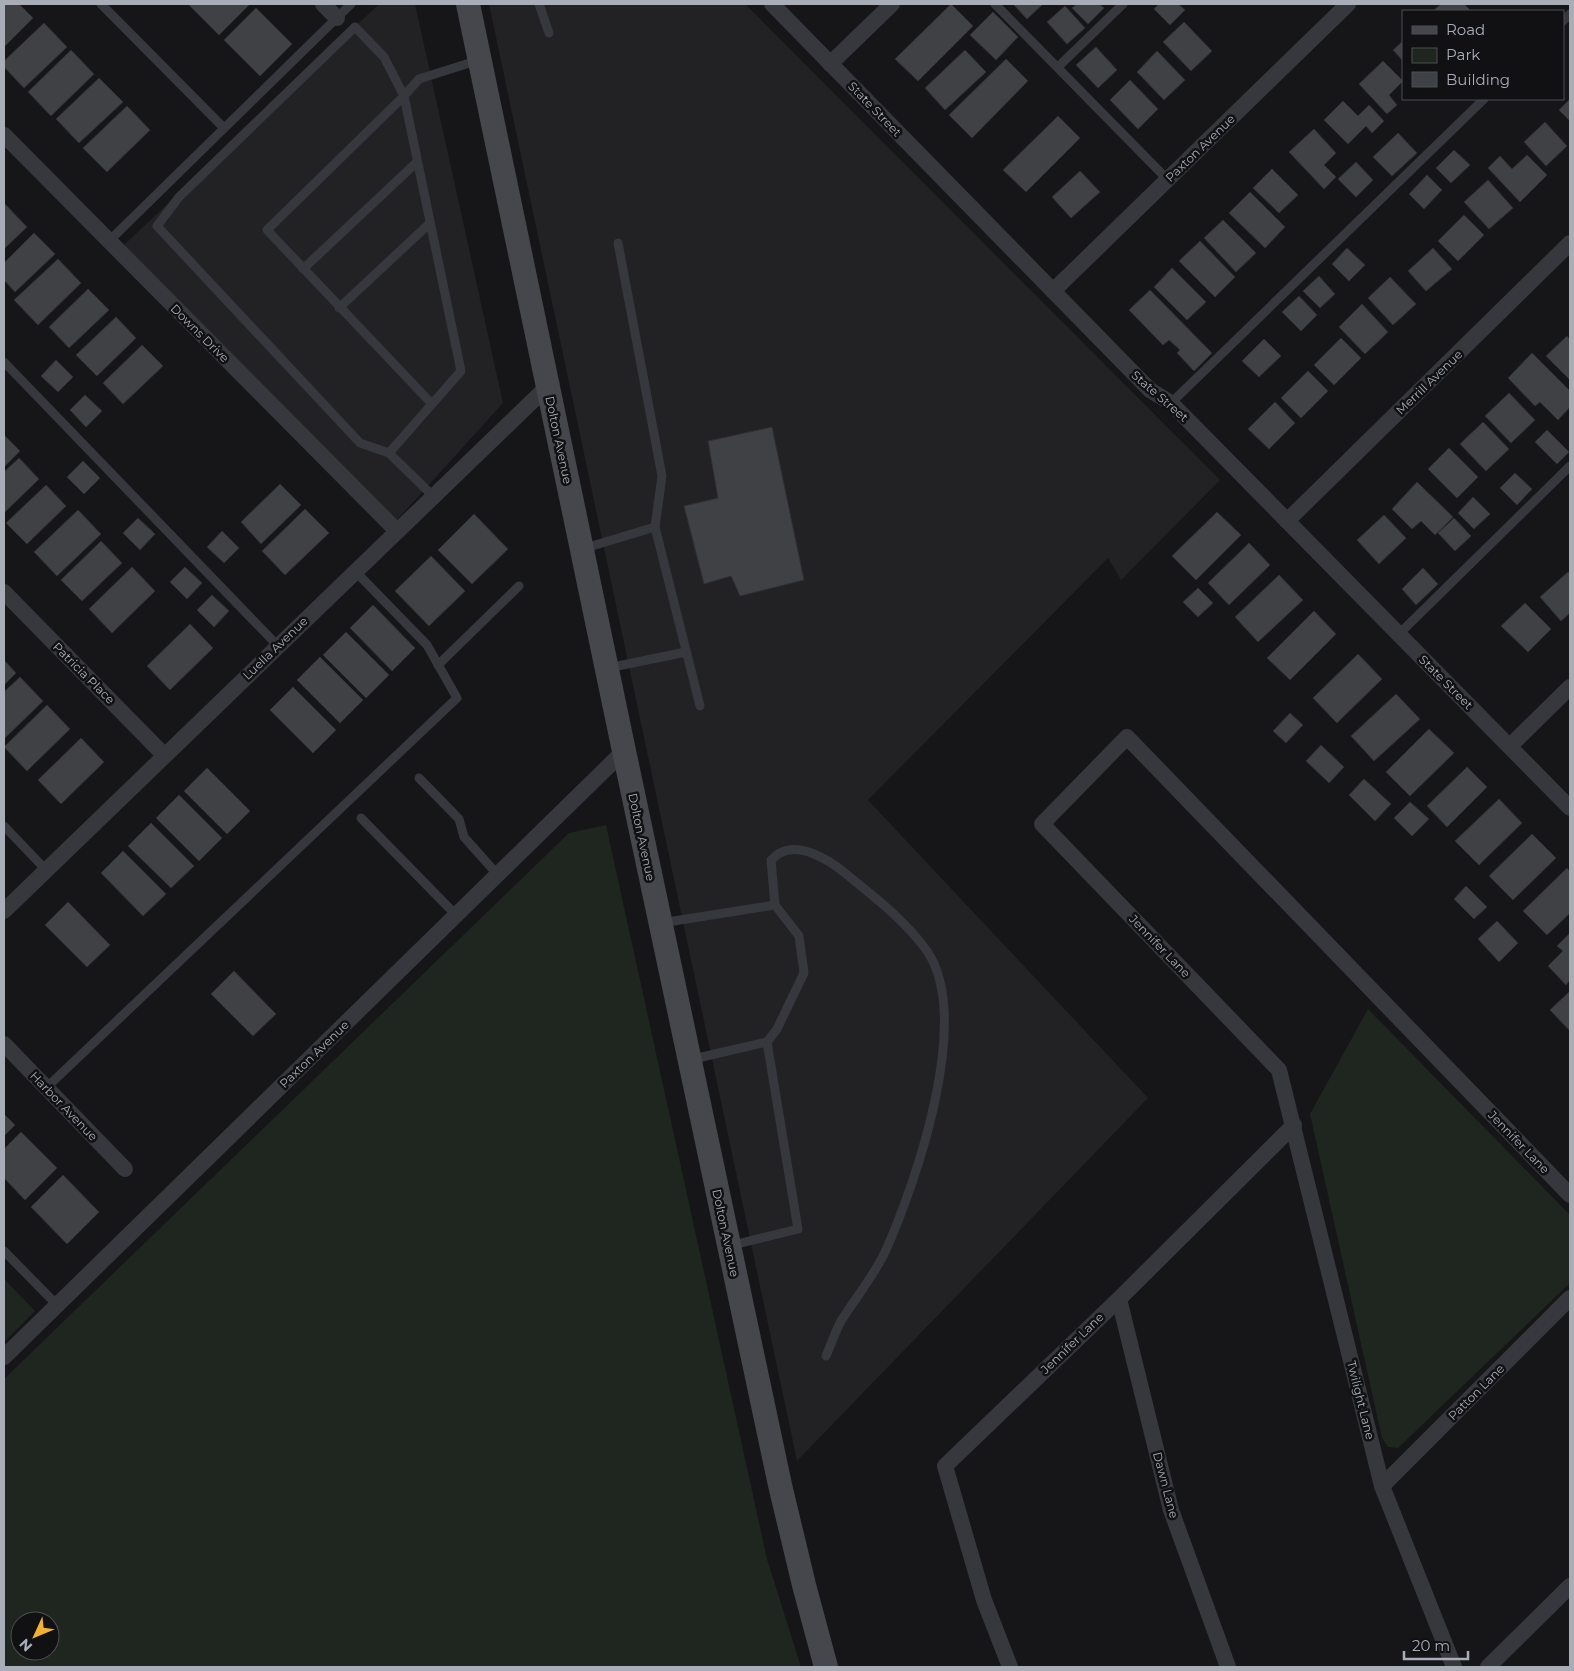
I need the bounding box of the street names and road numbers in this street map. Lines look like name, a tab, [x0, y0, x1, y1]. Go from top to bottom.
street label: State Street	[845, 78, 905, 140]
street label: Paxton Avenue	[1162, 111, 1238, 185]
street label: Downs Drive	[168, 301, 232, 365]
street label: Merrill Avenue	[1393, 347, 1465, 417]
street label: State Street	[1129, 367, 1192, 425]
street label: Dolton Avenue	[542, 395, 576, 485]
street label: Luella Avenue	[239, 613, 311, 683]
street label: Patricia Place	[50, 639, 118, 707]
street label: State Street	[1416, 652, 1476, 712]
street label: Dolton Avenue	[625, 792, 659, 882]
street label: Jennifer Lane	[1126, 911, 1194, 980]
street label: Paxton Avenue	[276, 1017, 352, 1091]
street label: Harbor Avenue	[27, 1068, 101, 1144]
street label: Jennifer Lane	[1485, 1107, 1553, 1176]
street label: Dolton Avenue	[709, 1188, 743, 1278]
street label: Jennifer Lane	[1037, 1309, 1106, 1377]
street label: Twilight Lane	[1344, 1359, 1378, 1441]
street label: Patton Lane	[1445, 1361, 1507, 1423]
street label: Dawn Lane	[1150, 1450, 1182, 1520]

